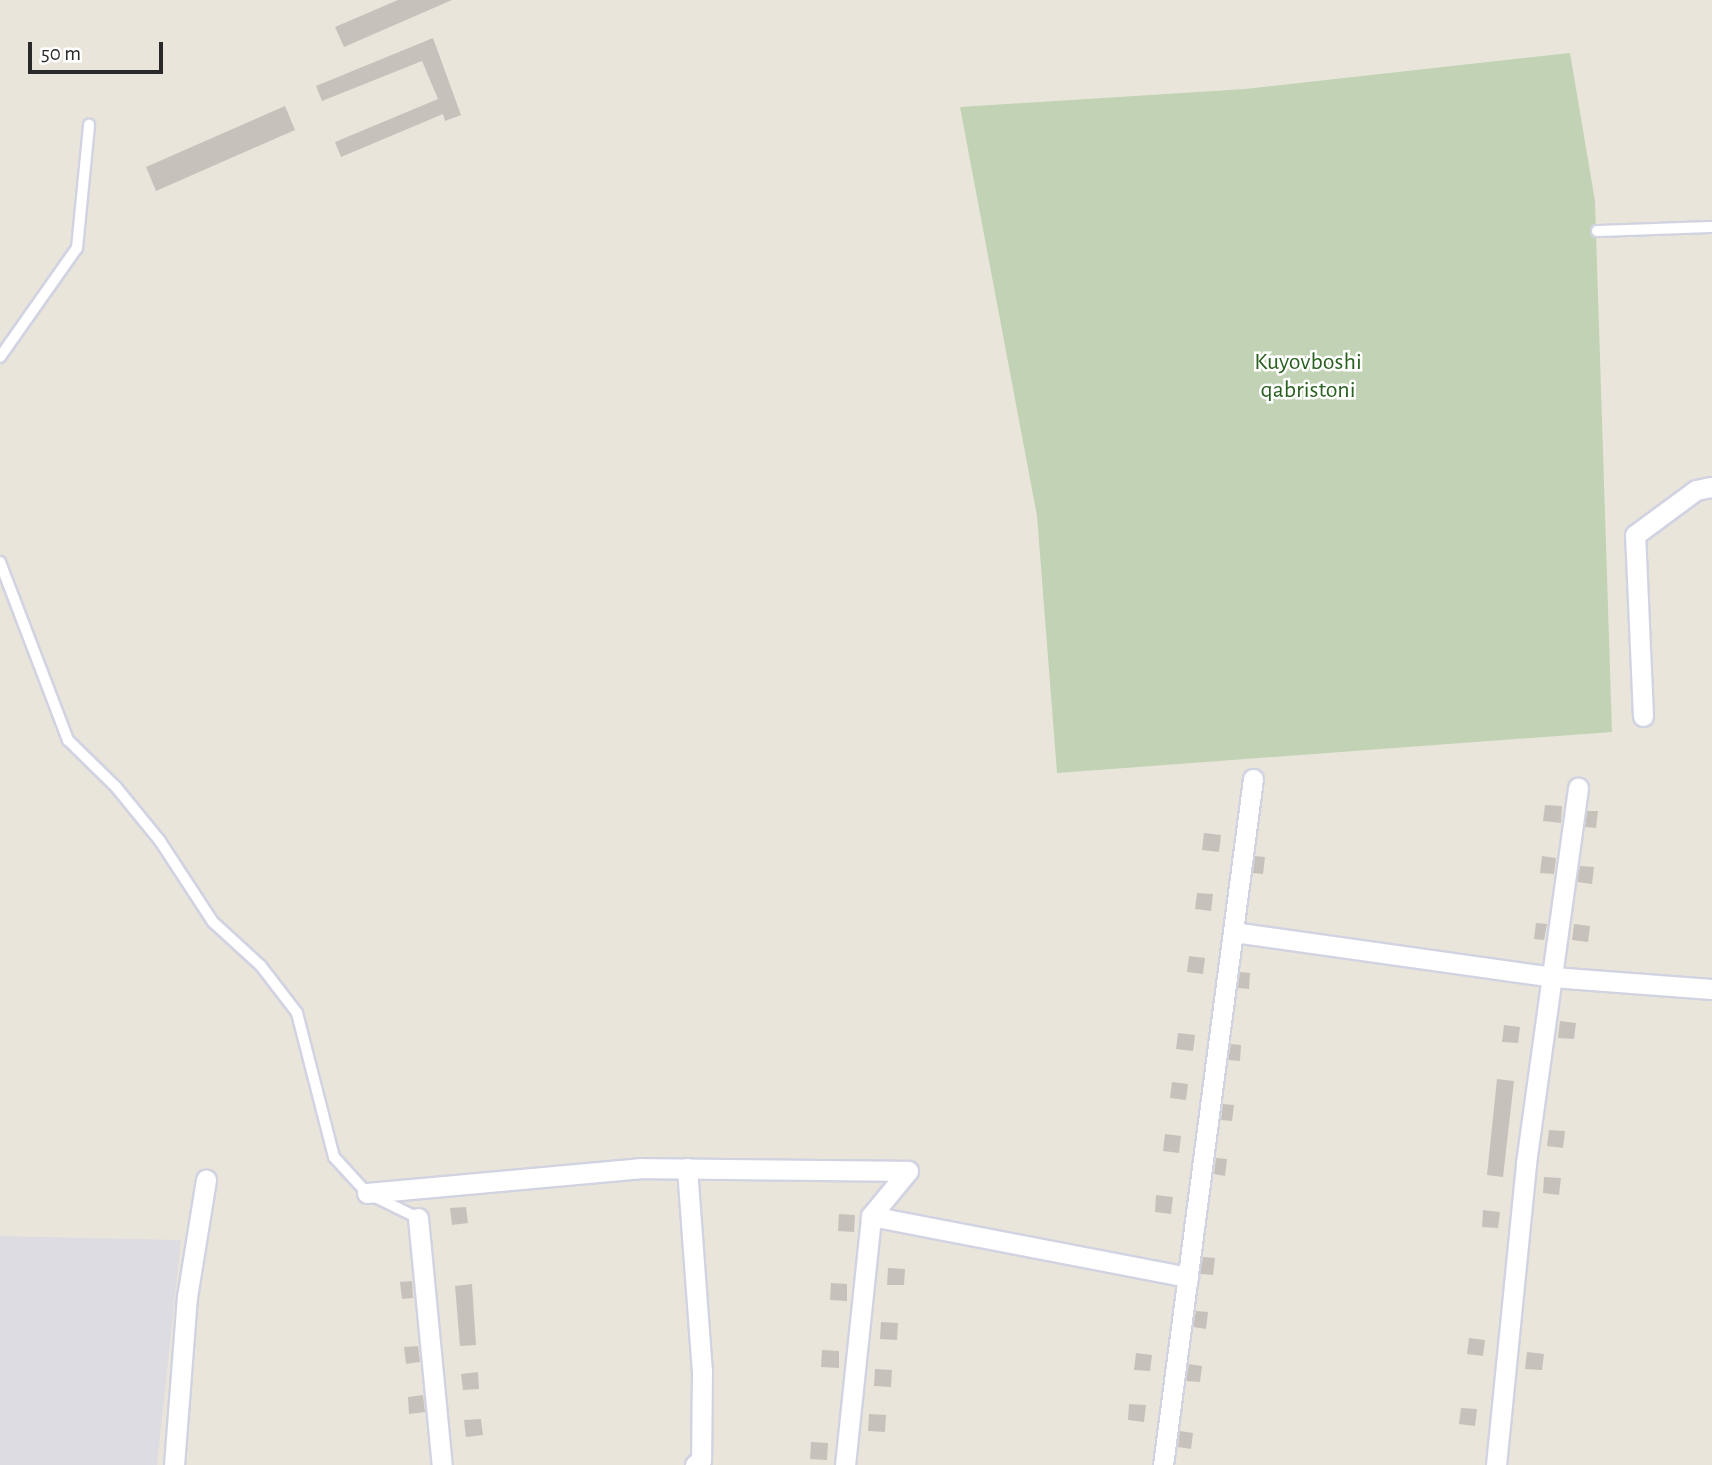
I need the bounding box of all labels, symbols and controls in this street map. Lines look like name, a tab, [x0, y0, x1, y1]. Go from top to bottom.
scale bar	[32, 28, 166, 72]
text: 50 m	[41, 43, 81, 64]
park label: Kuyovboshi qabristoni	[1254, 349, 1362, 405]

